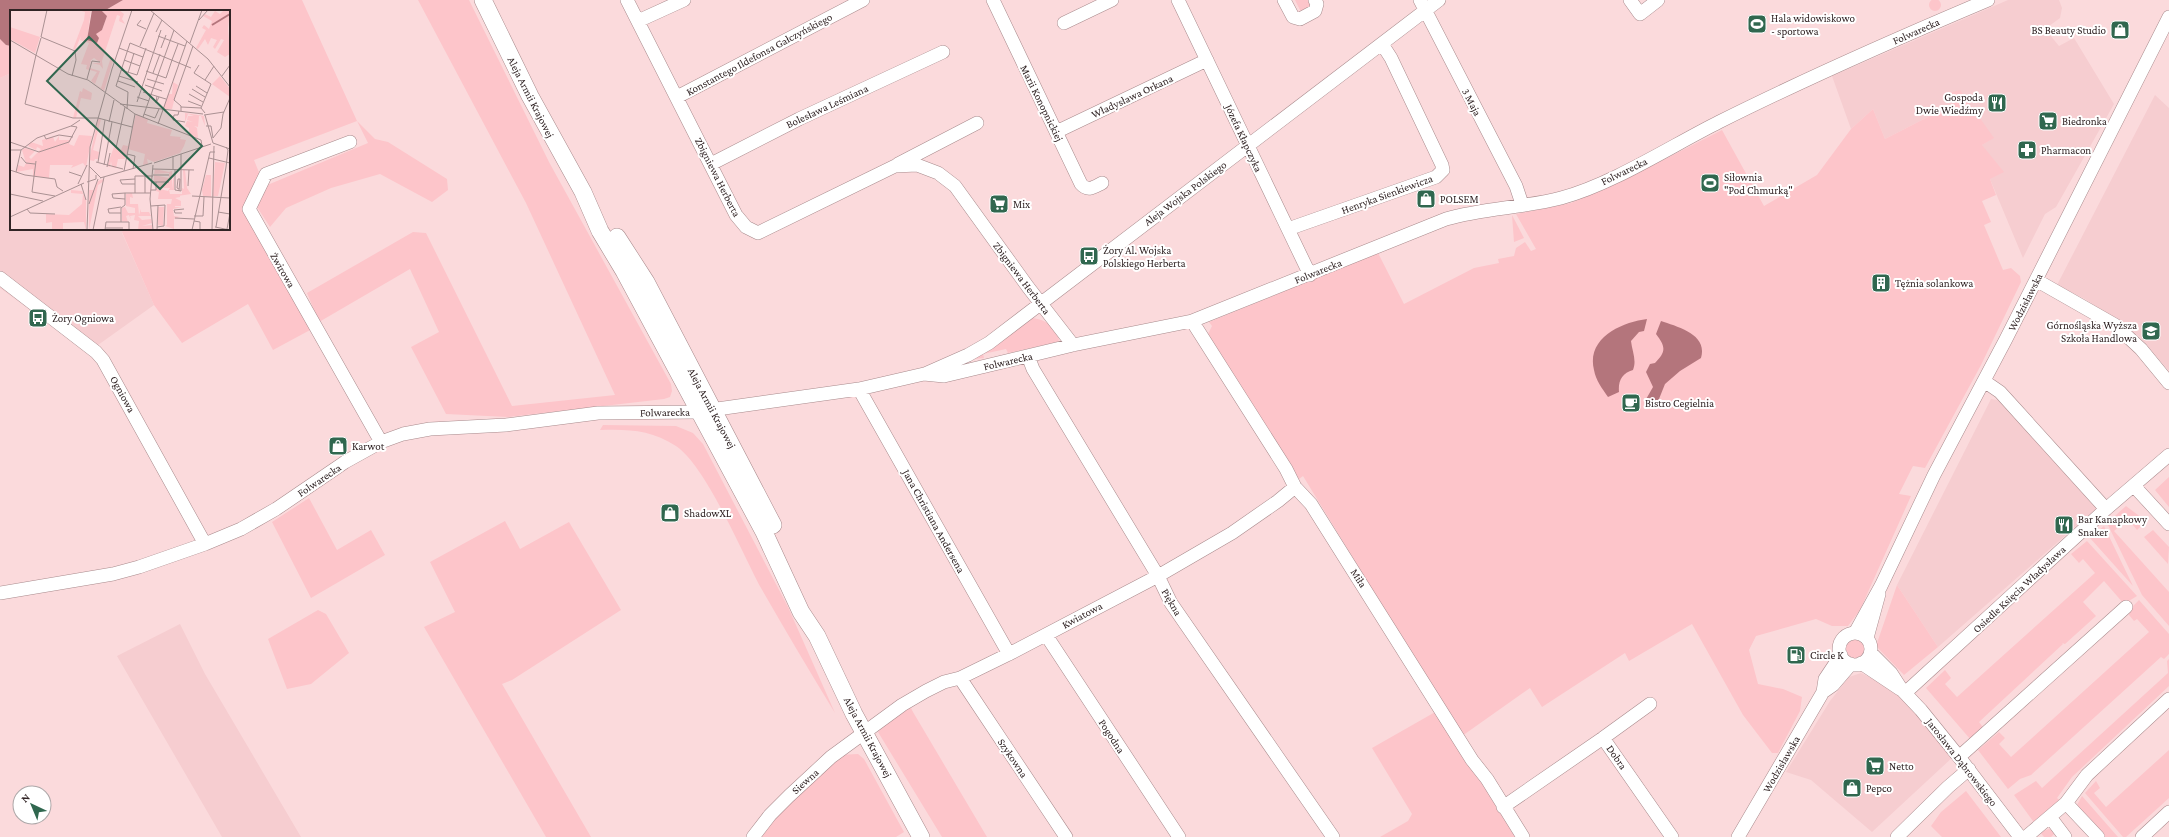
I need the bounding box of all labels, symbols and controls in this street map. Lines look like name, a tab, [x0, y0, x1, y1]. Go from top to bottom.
inset map	[10, 10, 230, 230]
street label: Konstantego Ildefonsa Gałczyńskiego	[684, 10, 835, 99]
place label: Hala widowiskowo - sportowa	[1771, 12, 1855, 38]
sports icon: Hala widowiskowo - sportowa	[1746, 13, 1768, 35]
street label: Folwarecka	[1891, 15, 1941, 47]
shop icon: BS Beauty Studio	[2109, 19, 2131, 41]
place label: BS Beauty Studio	[2032, 24, 2107, 37]
street label: Aleja Armii Krajowej	[504, 54, 557, 140]
street label: Marii Konopnickiej	[1017, 63, 1066, 144]
street label: Władysława Orkana	[1089, 72, 1175, 121]
street label: Bolesława Leśmiana	[784, 82, 870, 130]
street label: 3 Maja	[1459, 86, 1484, 118]
place label: Gospoda Dwie Wiedźmy	[1916, 91, 1984, 117]
restaurant icon: Gospoda Dwie Wiedźmy	[1986, 92, 2008, 114]
street label: Józefa Kłapczyka	[1222, 101, 1265, 174]
supermarket icon: Biedronka	[2037, 110, 2059, 132]
place label: Biedronka	[2062, 115, 2107, 127]
street label: Zbigniewa Herberta	[692, 135, 743, 219]
pharmacy icon: Pharmacon	[2016, 139, 2038, 161]
place label: Pharmacon	[2041, 144, 2091, 156]
street label: Folwarecka	[1599, 155, 1649, 187]
street label: Aleja Wojska Polskiego	[1141, 158, 1230, 229]
place label: Siłownia "Pod Chmurką"	[1724, 171, 1793, 197]
street label: Henryka Sienkiewicza	[1340, 172, 1435, 217]
sports icon: Siłownia "Pod Chmurką"	[1699, 172, 1721, 194]
shop icon: POLSEM	[1415, 188, 1437, 210]
supermarket icon: Mix	[988, 193, 1010, 215]
place label: POLSEM	[1440, 193, 1479, 205]
place label: Mix	[1013, 198, 1030, 210]
street label: Zbigniewa Herberta	[990, 240, 1053, 317]
place label: Żory Al. Wojska Polskiego Herberta	[1103, 244, 1186, 270]
bus stop icon: Żory Al. Wojska Polskiego Herberta	[1078, 245, 1100, 267]
street label: Żwirowa	[268, 250, 298, 290]
street label: Folwarecka	[1293, 256, 1343, 286]
street label: Wodzisławska	[2005, 271, 2045, 333]
building icon: Tężnia solankowa	[1870, 272, 1892, 294]
place label: Tężnia solankowa	[1895, 277, 1973, 290]
bus stop icon: Żory Ogniowa	[27, 307, 49, 329]
place label: Żory Ogniowa	[52, 312, 114, 325]
place label: Górnośląska Wyższa Szkoła Handlowa	[2047, 319, 2137, 344]
school or university icon: Górnośląska Wyższa Szkoła Handlowa	[2140, 320, 2162, 342]
street label: Folwarecka	[982, 350, 1034, 372]
street label: Aleja Armii Krajowej	[685, 366, 738, 451]
street label: Ogniowa	[107, 374, 138, 415]
cafe icon: Bistro Cegielnia	[1620, 392, 1642, 414]
place label: Bistro Cegielnia	[1645, 397, 1714, 410]
street label: Folwarecka	[640, 406, 690, 418]
shop icon: Karwot	[327, 435, 349, 457]
place label: Karwot	[352, 440, 385, 452]
street label: Folwarecka	[295, 461, 343, 499]
street label: Jana Christiana Andersena	[899, 466, 967, 575]
shop icon: ShadowXL	[659, 502, 681, 524]
place label: ShadowXL	[684, 507, 732, 519]
place label: Bar Kanapkowy Snaker	[2078, 513, 2148, 538]
restaurant icon: Bar Kanapkowy Snaker	[2053, 514, 2075, 536]
street label: Osiedle Księcia Władysława	[1970, 543, 2068, 636]
street label: Miła	[1349, 566, 1369, 590]
street label: Piękna	[1159, 586, 1185, 618]
street label: Kwiatowa	[1060, 599, 1104, 631]
fuel station icon: Circle K	[1785, 644, 1807, 666]
place label: Circle K	[1810, 649, 1844, 661]
street label: Aleja Armii Krajowej	[841, 695, 894, 780]
street label: Jarosława Dąbrowskiego	[1923, 715, 2000, 809]
street label: Pogodna	[1096, 717, 1127, 756]
street label: Wodzisławska	[1760, 734, 1802, 794]
street label: Szykowna	[995, 736, 1030, 780]
street label: Dobra	[1604, 742, 1630, 772]
supermarket icon: Netto	[1864, 755, 1886, 777]
place label: Netto	[1889, 760, 1914, 772]
street label: Siewna	[789, 766, 821, 796]
shop icon: Pepco	[1841, 777, 1863, 799]
place label: Pepco	[1866, 782, 1892, 795]
north arrow	[12, 785, 52, 825]
text: N	[18, 791, 32, 805]

